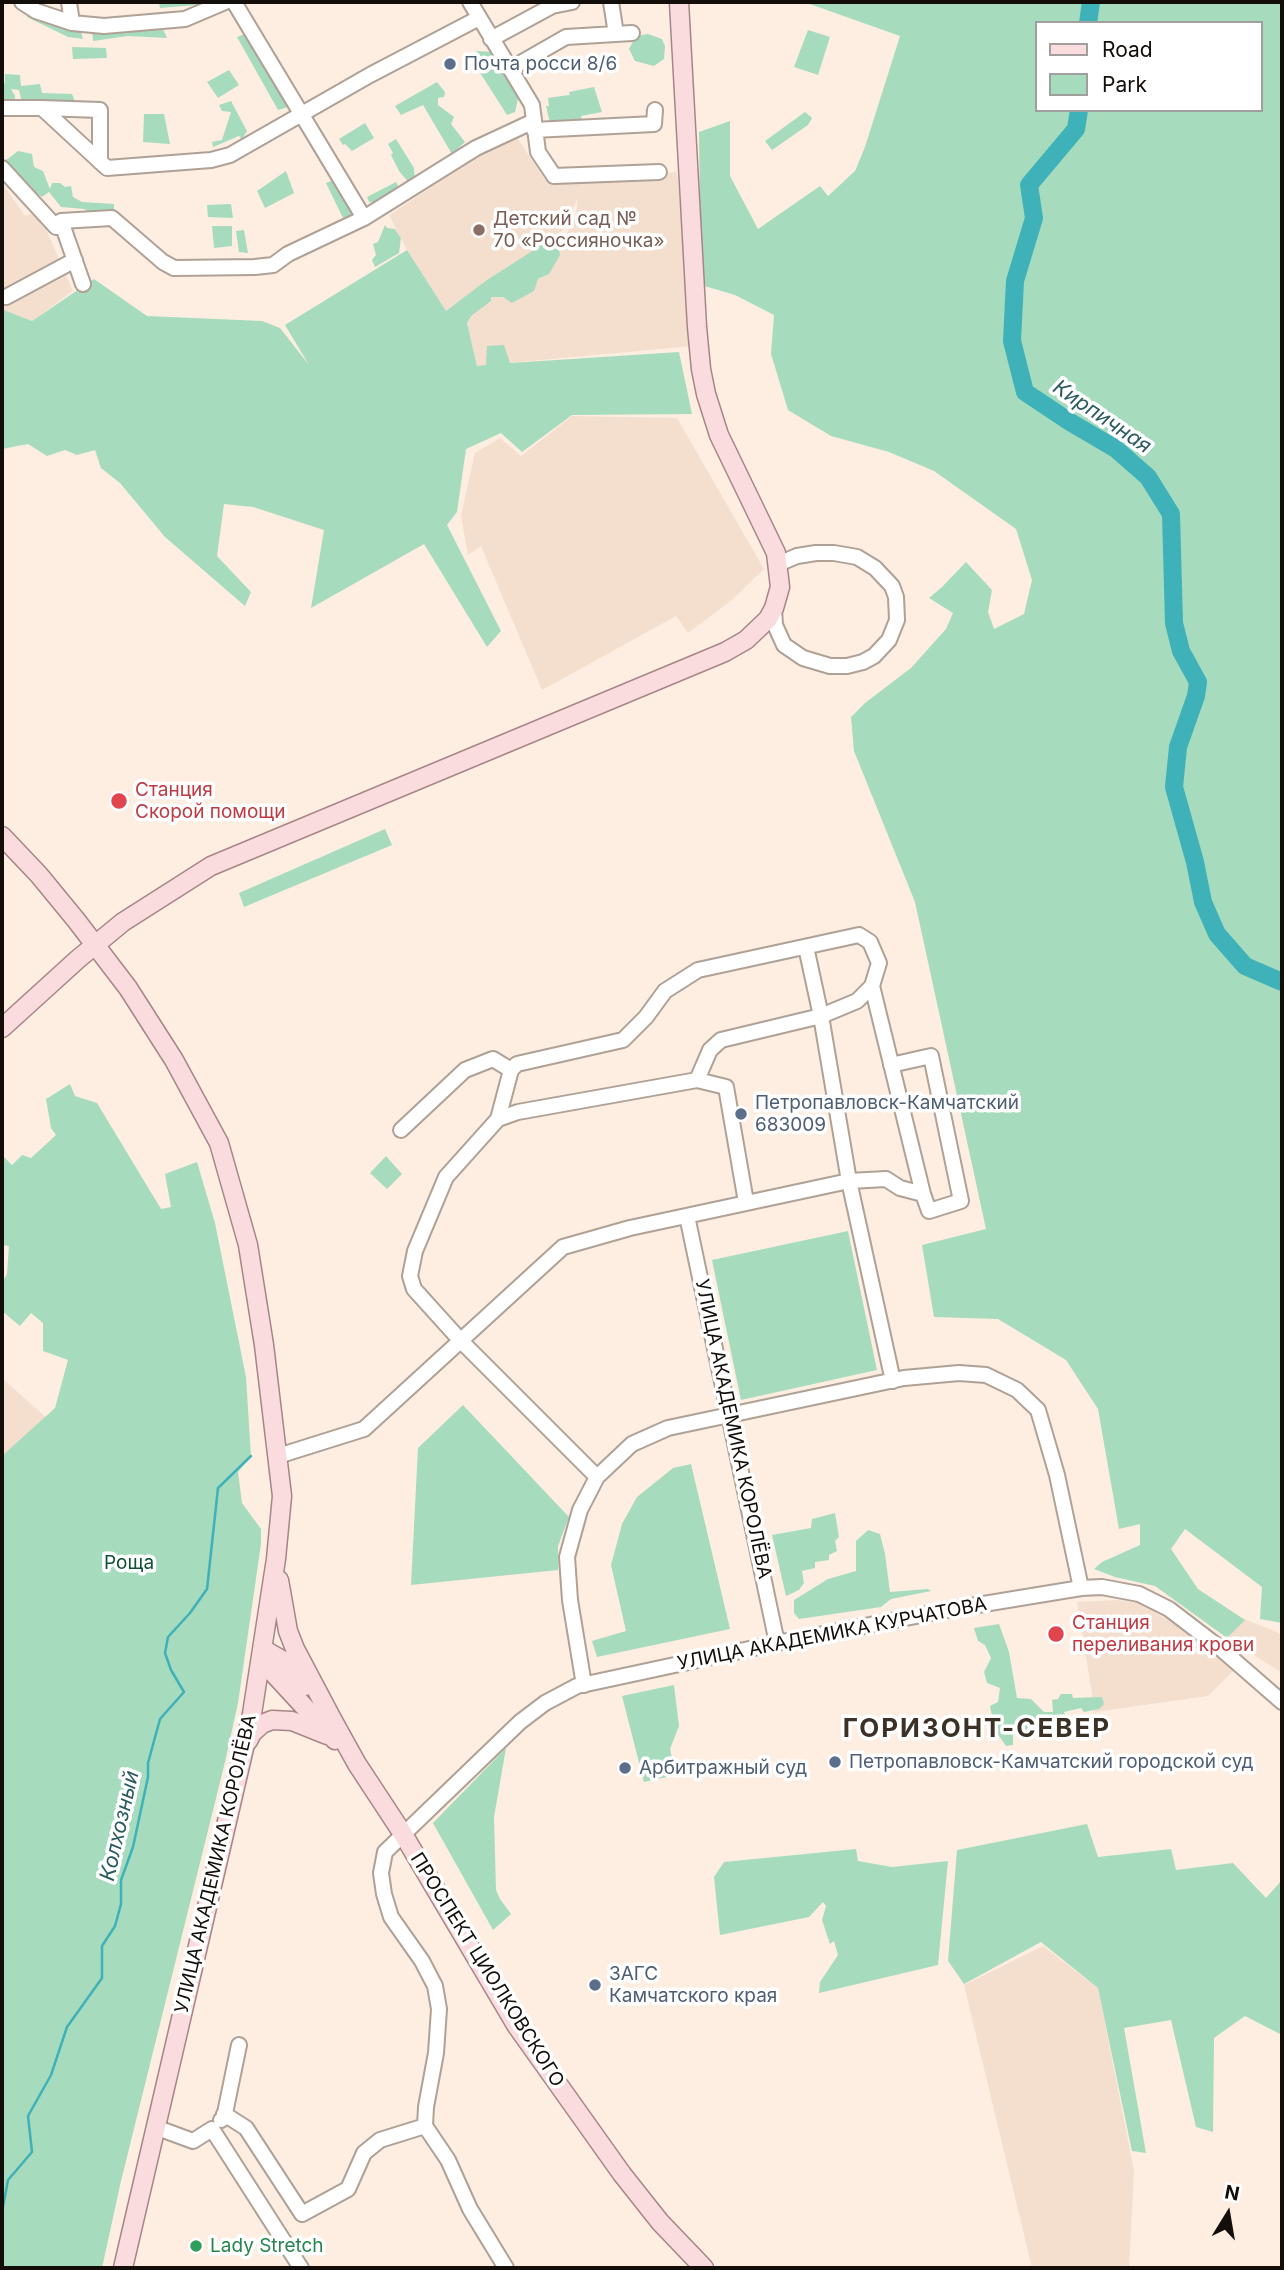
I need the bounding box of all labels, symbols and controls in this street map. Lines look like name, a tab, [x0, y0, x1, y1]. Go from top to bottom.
legend	[1036, 21, 1263, 112]
text: Road	[1102, 37, 1153, 62]
place label: Почта росси 8/6	[464, 53, 617, 75]
marker: Почта росси 8/6	[442, 56, 458, 72]
text: Park	[1102, 72, 1147, 97]
place label: Детский сад № 70 «Россияночка»	[493, 208, 665, 252]
marker: Детский сад № 70 «Россияночка»	[471, 222, 487, 238]
water label: Кирпичная	[1048, 375, 1156, 459]
place label: Станция Скорой помощи	[135, 779, 285, 823]
marker: Станция Скорой помощи	[109, 791, 129, 811]
place label: Петропавловск-Камчатский 683009	[755, 1092, 1019, 1136]
marker: Петропавловск-Камчатский 683009	[733, 1106, 749, 1122]
street label: УЛИЦА АКАДЕМИКА КОРОЛЁВА	[690, 1277, 776, 1581]
park label: Роща	[104, 1552, 154, 1574]
street label: УЛИЦА АКАДЕМИКА КУРЧАТОВА	[675, 1593, 989, 1675]
place label: Станция переливания крови	[1072, 1612, 1254, 1656]
marker: Станция переливания крови	[1046, 1624, 1066, 1644]
street label: УЛИЦА АКАДЕМИКА КОРОЛЁВА	[171, 1712, 261, 2016]
district label: ГОРИЗОНТ-СЕВЕР	[845, 1713, 1109, 1745]
place label: Петропавловск-Камчатский городской суд	[849, 1751, 1253, 1773]
marker: Петропавловск-Камчатский городской суд	[827, 1754, 843, 1770]
place label: Арбитражный суд	[639, 1757, 807, 1779]
marker: Арбитражный суд	[617, 1760, 633, 1776]
water label: Колхозный	[95, 1768, 145, 1884]
street label: ПРОСПЕКТ ЦИОЛКОВСКОГО	[405, 1849, 569, 2091]
place label: ЗАГС Камчатского края	[609, 1963, 777, 2007]
marker: ЗАГС Камчатского края	[587, 1977, 603, 1993]
north arrow	[1193, 2179, 1263, 2249]
text: N	[1223, 2180, 1241, 2206]
place label: Lady Stretch	[210, 2235, 324, 2257]
marker: Lady Stretch	[188, 2238, 204, 2254]

